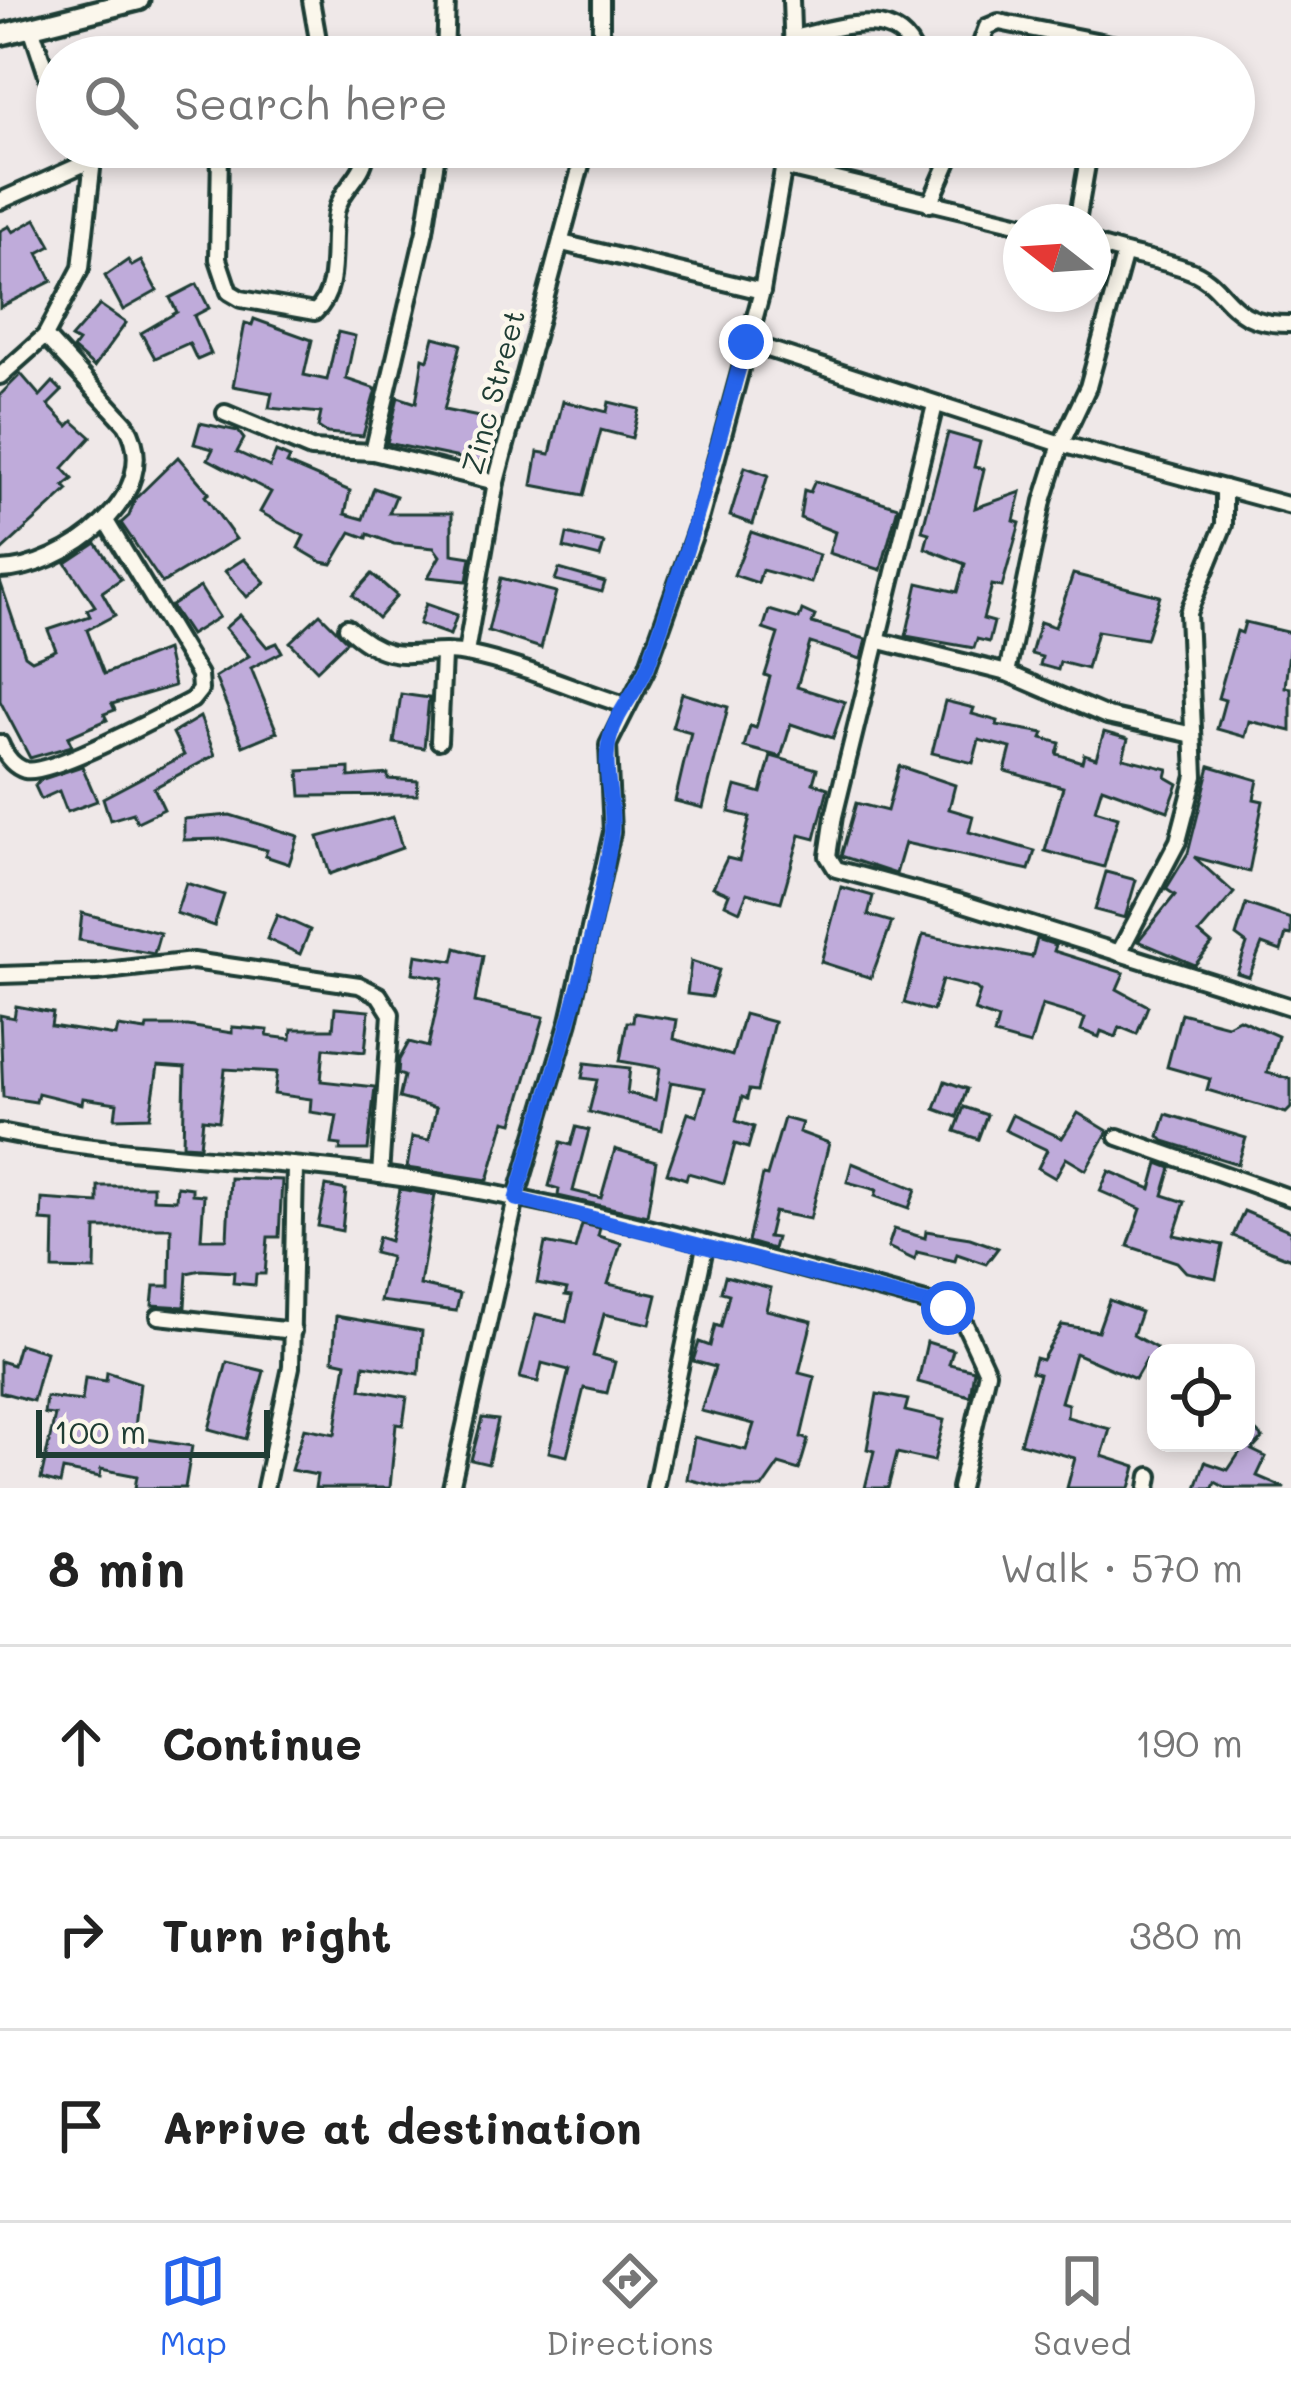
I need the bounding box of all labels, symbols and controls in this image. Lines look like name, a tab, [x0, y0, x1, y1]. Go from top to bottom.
search box	[36, 36, 1255, 168]
icon: search	[78, 69, 144, 135]
text: Search here	[174, 73, 448, 131]
north arrow	[1003, 204, 1111, 312]
street label: Zinc Street	[451, 305, 533, 478]
route end	[719, 315, 773, 369]
route start	[921, 1281, 975, 1335]
map controls	[1147, 1344, 1255, 1452]
button: locate	[1147, 1344, 1255, 1452]
scale bar	[36, 1404, 270, 1457]
text: 100 m	[54, 1409, 146, 1452]
text: 8 min	[48, 1533, 185, 1600]
text: Walk · 570 m	[1000, 1541, 1243, 1592]
icon: ahead	[48, 1709, 114, 1775]
text: Continue	[162, 1713, 362, 1771]
text: 190 m	[1135, 1716, 1243, 1767]
icon: right	[48, 1901, 114, 1967]
text: Turn right	[162, 1905, 391, 1963]
text: 380 m	[1129, 1908, 1243, 1959]
icon: arrive	[48, 2093, 114, 2159]
text: Arrive at destination	[162, 2097, 642, 2155]
tab: Map	[160, 2248, 227, 2363]
tab: Directions	[546, 2248, 714, 2363]
tab: Saved	[1033, 2248, 1131, 2363]

